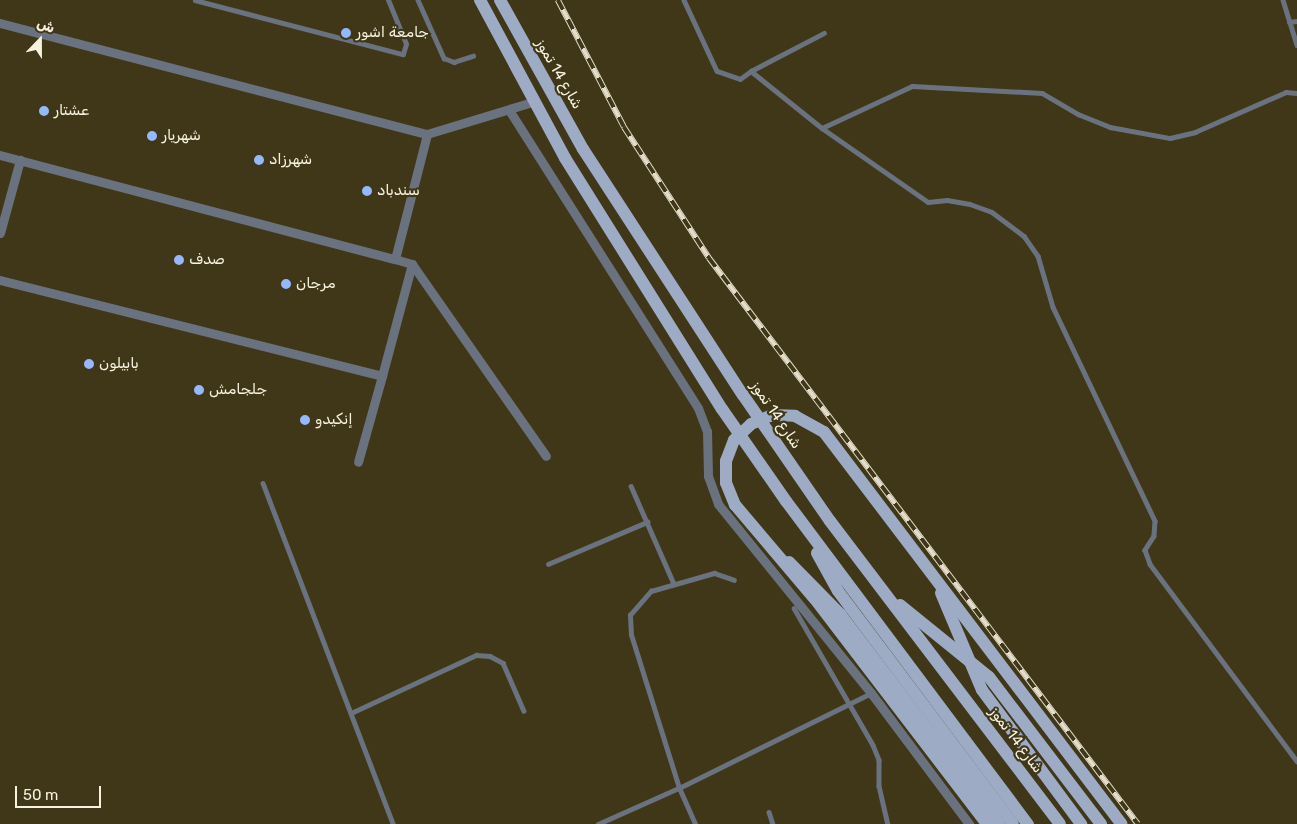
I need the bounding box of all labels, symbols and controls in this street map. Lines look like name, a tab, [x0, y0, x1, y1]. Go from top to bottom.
text: ش	[34, 14, 57, 37]
north arrow	[15, 15, 65, 65]
place label: جامعة اشور	[356, 24, 429, 42]
marker: جامعة اشور	[340, 27, 352, 39]
street label: شارع 14 تموز	[532, 36, 586, 112]
place label: عشتار	[54, 102, 89, 120]
marker: عشتار	[38, 105, 50, 117]
place label: شهريار	[162, 127, 201, 145]
marker: شهريار	[146, 130, 158, 142]
place label: شهرزاد	[269, 151, 312, 169]
marker: شهرزاد	[253, 154, 265, 166]
place label: سندباد	[377, 182, 420, 200]
marker: سندباد	[361, 185, 373, 197]
place label: صدف	[189, 251, 225, 269]
marker: صدف	[173, 254, 185, 266]
place label: مرجان	[296, 275, 335, 293]
marker: مرجان	[280, 278, 292, 290]
place label: بابيلون	[99, 355, 139, 373]
marker: بابيلون	[83, 358, 95, 370]
street label: شارع 14 تموز	[747, 378, 805, 452]
place label: جلجامش	[209, 381, 267, 399]
marker: جلجامش	[193, 384, 205, 396]
place label: إنكيدو	[315, 411, 353, 429]
marker: إنكيدو	[299, 414, 311, 426]
street label: شارع 14 تموز	[985, 703, 1047, 777]
scale bar	[18, 776, 104, 808]
text: 50 m	[23, 786, 58, 804]

